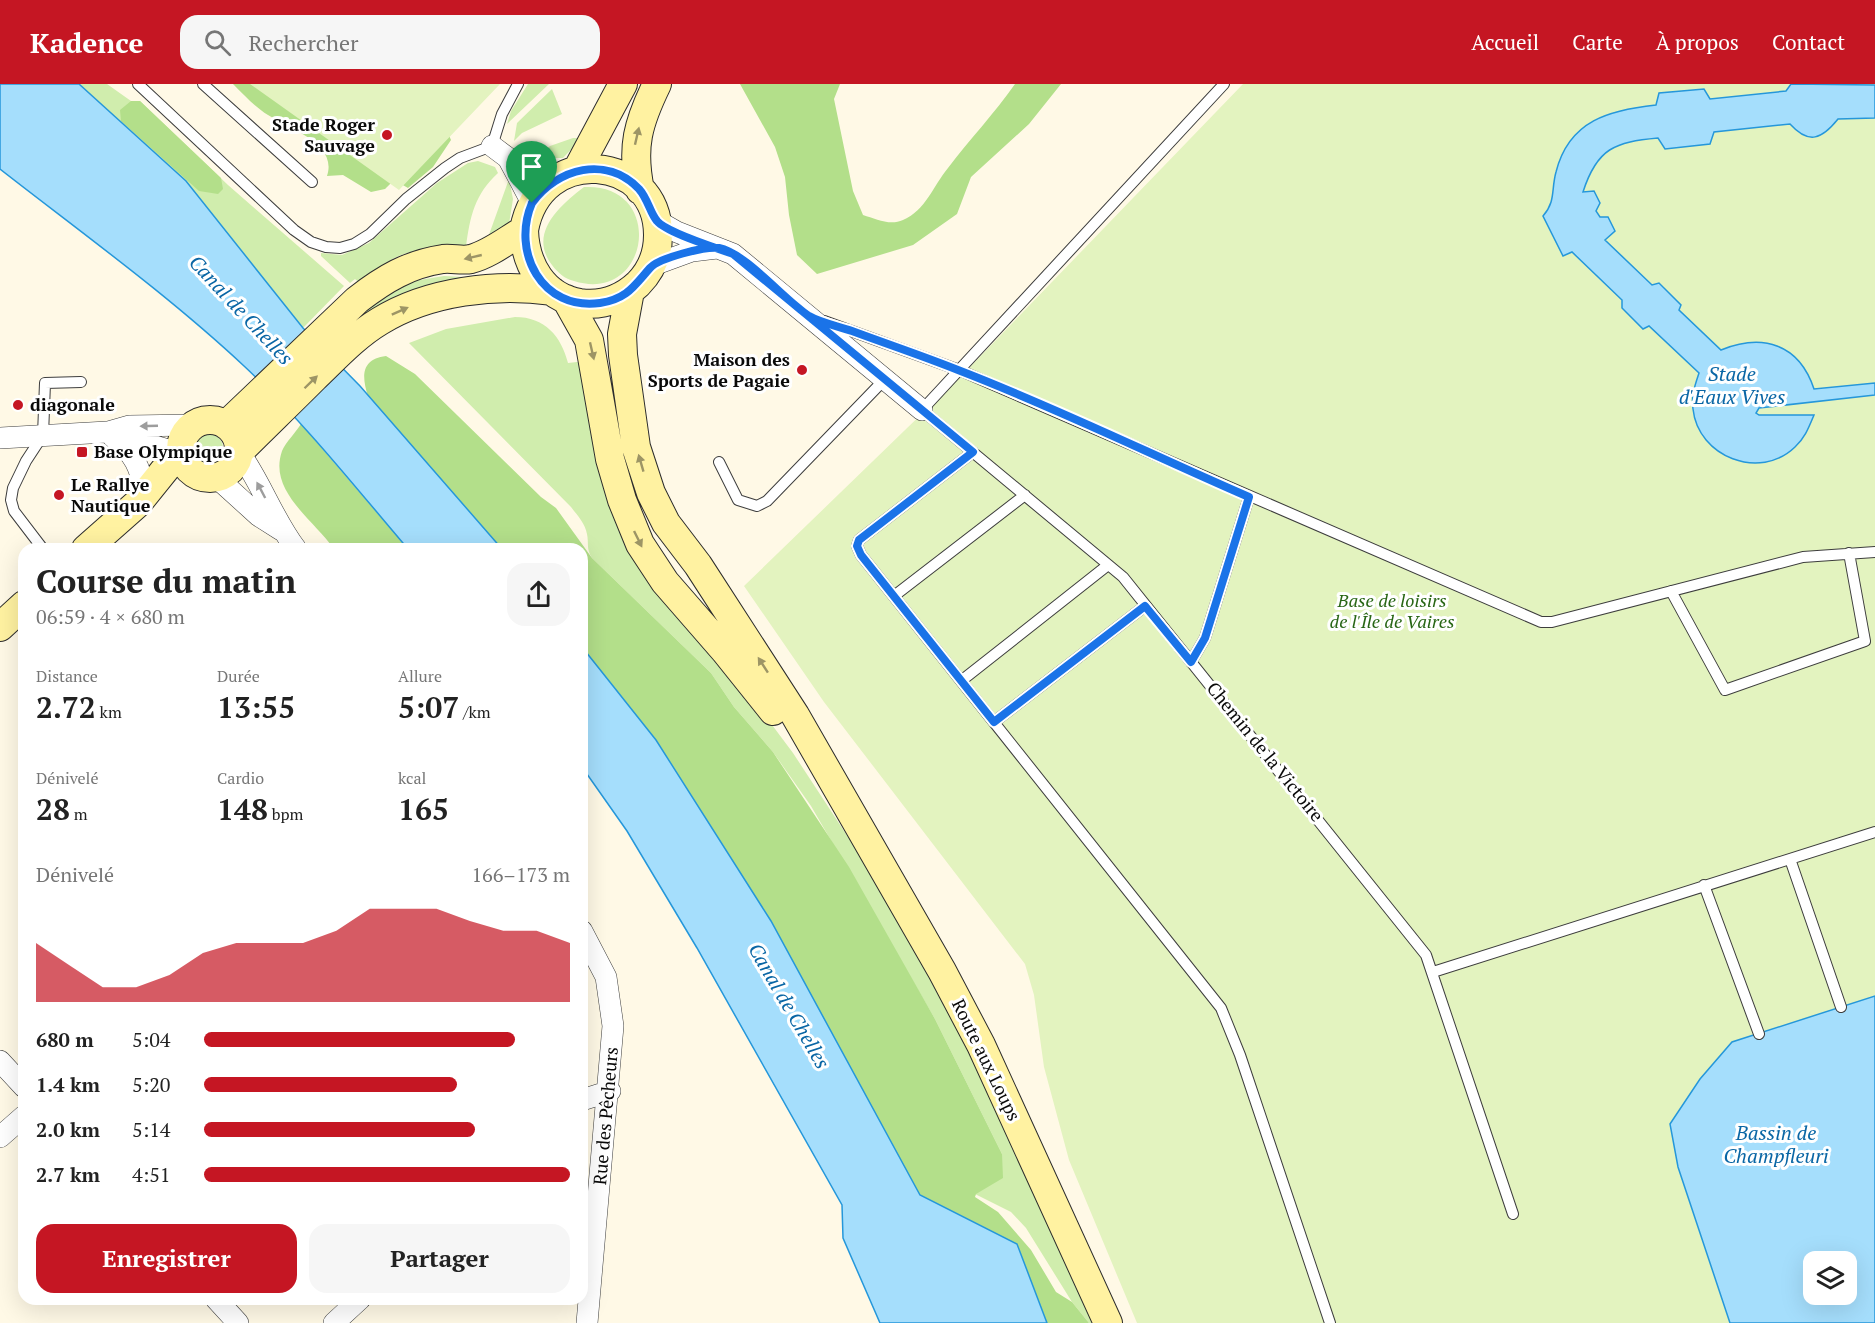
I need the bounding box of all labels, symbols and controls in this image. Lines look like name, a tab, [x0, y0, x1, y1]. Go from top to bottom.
search box	[180, 15, 600, 69]
text: Kadence	[30, 24, 144, 61]
icon: search	[201, 26, 234, 59]
text: Rechercher	[249, 28, 359, 57]
text: Accueil	[1471, 28, 1539, 56]
text: Carte	[1572, 28, 1623, 56]
text: À propos	[1656, 28, 1739, 56]
text: Contact	[1772, 28, 1845, 56]
place label: Stade Roger Sauvage	[272, 112, 375, 157]
one-way arrow	[633, 127, 643, 145]
marker: Stade Roger Sauvage	[380, 128, 394, 142]
pin	[506, 141, 557, 203]
icon: arrive	[515, 150, 548, 183]
water label: Canal de Chelles	[183, 249, 299, 370]
one-way arrow	[463, 253, 482, 262]
one-way arrow	[391, 306, 409, 316]
one-way arrow	[588, 342, 597, 361]
place label: Maison des Sports de Pagaie	[648, 347, 790, 392]
water label: Stade d'Eaux Vives	[1679, 360, 1785, 410]
marker: Maison des Sports de Pagaie	[795, 363, 809, 377]
one-way arrow	[303, 375, 318, 389]
place label: diagonale	[30, 392, 115, 416]
marker: diagonale	[11, 398, 25, 412]
one-way arrow	[140, 421, 159, 430]
place label: Base Olympique	[94, 439, 233, 463]
marker: Base Olympique	[75, 445, 89, 459]
one-way arrow	[636, 454, 645, 472]
place label: Le Rallye Nautique	[71, 472, 151, 517]
one-way arrow	[256, 482, 266, 499]
marker: Le Rallye Nautique	[52, 488, 66, 502]
one-way arrow	[634, 531, 643, 548]
text: Course du matin	[36, 559, 296, 602]
button: share	[507, 563, 570, 626]
park label: Base de loisirs de l'Île de Vaires	[1330, 588, 1454, 633]
text: 06:59 · 4 × 680 m	[36, 603, 185, 630]
one-way arrow	[758, 657, 769, 673]
text: Distance	[36, 665, 98, 687]
text: Durée	[217, 665, 260, 687]
text: Allure	[398, 665, 442, 687]
street label: Chemin de la Victoire	[1202, 677, 1330, 826]
text: 2.72	[36, 687, 96, 727]
text: 13:55	[217, 687, 295, 727]
text: 5:07	[398, 687, 459, 727]
text: km	[96, 701, 122, 723]
text: /km	[459, 701, 491, 723]
text: Dénivelé	[36, 767, 98, 789]
text: Cardio	[217, 767, 264, 789]
text: kcal	[398, 767, 426, 789]
text: 28	[36, 789, 70, 829]
text: 148	[217, 789, 268, 829]
text: 165	[398, 789, 449, 829]
text: m	[70, 803, 88, 825]
text: bpm	[268, 803, 303, 825]
text: Dénivelé	[36, 861, 114, 888]
text: 166–173 m	[471, 861, 570, 888]
water label: Canal de Chelles	[742, 938, 836, 1074]
street label: Route aux Loups	[947, 995, 1027, 1125]
text: 680 m	[36, 1026, 94, 1053]
text: 5:04	[132, 1026, 171, 1053]
street label: Rue des Pêcheurs	[587, 1046, 623, 1186]
text: 1.4 km	[36, 1071, 100, 1098]
text: 5:20	[132, 1071, 171, 1098]
text: 2.0 km	[36, 1116, 100, 1143]
text: 5:14	[132, 1116, 171, 1143]
water label: Bassin de Champfleuri	[1723, 1119, 1829, 1169]
text: 2.7 km	[36, 1161, 100, 1188]
text: 4:51	[132, 1161, 171, 1188]
button: Enregistrer	[36, 1224, 297, 1293]
button: Partager	[309, 1224, 570, 1293]
map controls	[1803, 1251, 1857, 1305]
button: layers	[1803, 1251, 1857, 1305]

